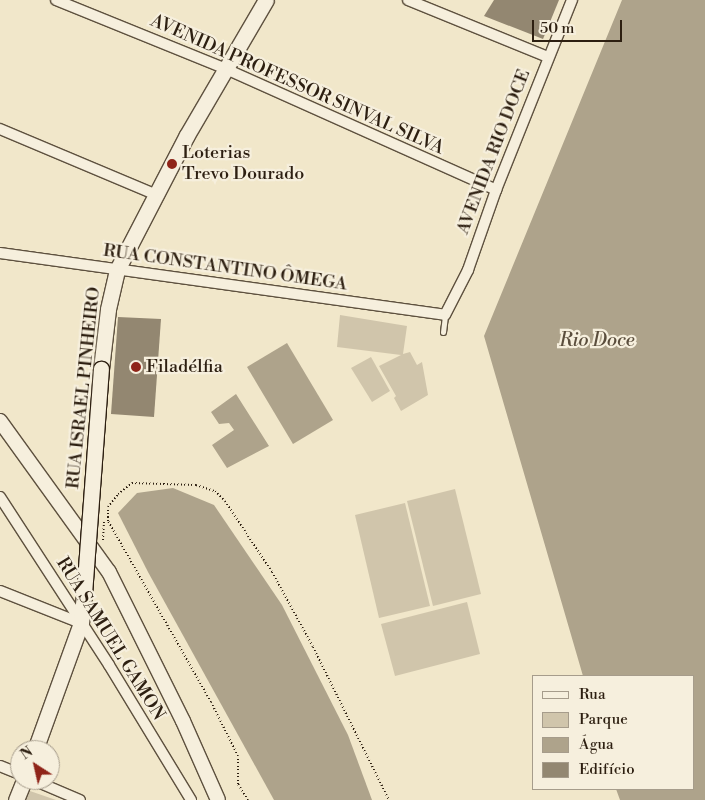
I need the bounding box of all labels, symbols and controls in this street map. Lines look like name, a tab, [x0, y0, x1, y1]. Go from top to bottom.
street label: AVENIDA PROFESSOR SINVAL SILVA	[147, 10, 447, 160]
scale bar	[535, 10, 625, 42]
text: 50 m	[540, 19, 574, 38]
street label: AVENIDA RIO DOCE	[453, 67, 535, 237]
place label: Loterias Trevo Dourado	[182, 143, 304, 186]
marker: Loterias Trevo Dourado	[166, 158, 178, 170]
street label: RUA CONSTANTINO ÔMEGA	[102, 240, 348, 296]
street label: RUA ISRAEL PINHEIRO	[63, 286, 105, 490]
water label: Rio Doce	[559, 330, 635, 352]
place label: Filadélfia	[146, 356, 223, 378]
marker: Filadélfia	[130, 361, 142, 373]
street label: RUA SAMUEL GAMON	[51, 553, 169, 725]
legend	[532, 675, 695, 790]
text: Rua	[579, 685, 606, 704]
text: Parque	[579, 710, 628, 729]
text: Água	[579, 735, 614, 754]
north arrow	[10, 740, 60, 790]
text: N	[17, 743, 37, 764]
text: Edifício	[579, 760, 635, 779]

